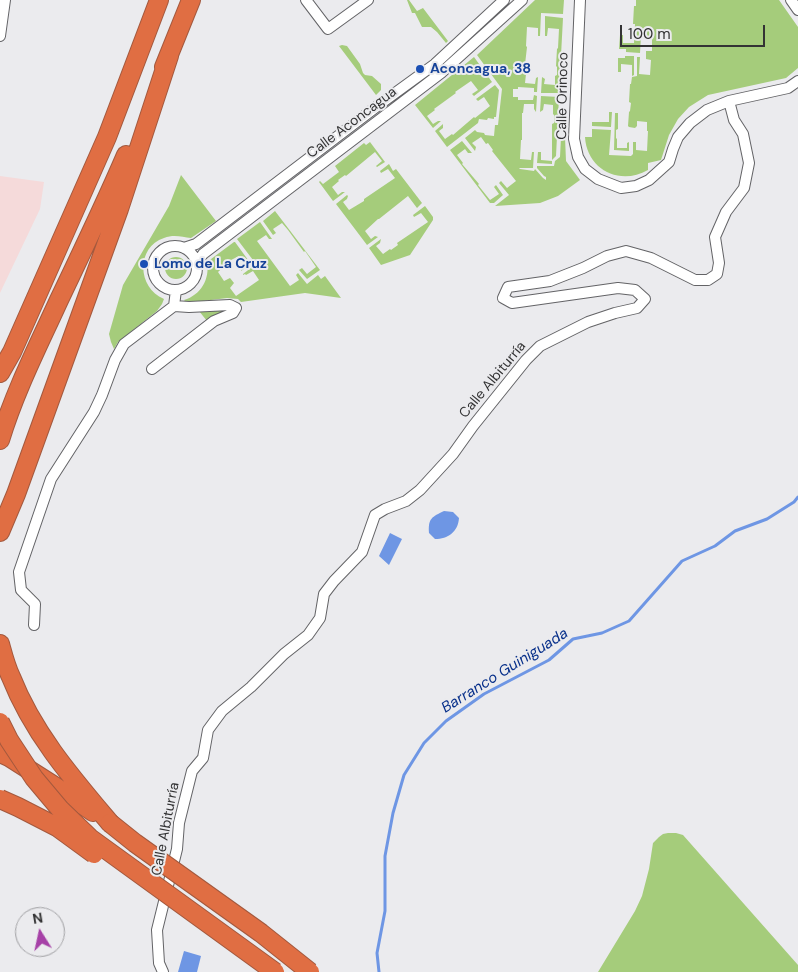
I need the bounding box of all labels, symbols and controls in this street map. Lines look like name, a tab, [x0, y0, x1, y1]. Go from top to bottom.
scale bar	[623, 15, 768, 47]
text: 100 m	[628, 24, 671, 44]
street label: Calle Orinoco	[554, 52, 572, 140]
place label: Aconcagua, 38	[430, 61, 531, 77]
marker: Aconcagua, 38	[414, 63, 426, 75]
street label: Calle Aconcagua	[304, 84, 400, 162]
place label: Lomo de La Cruz	[154, 256, 267, 272]
marker: Lomo de La Cruz	[138, 258, 150, 270]
street label: Calle Albiturría	[456, 338, 530, 422]
water label: Barranco Guiniguada	[438, 625, 572, 717]
street label: Calle Albiturría	[149, 781, 183, 877]
north arrow	[15, 907, 65, 957]
text: N	[31, 908, 44, 928]

